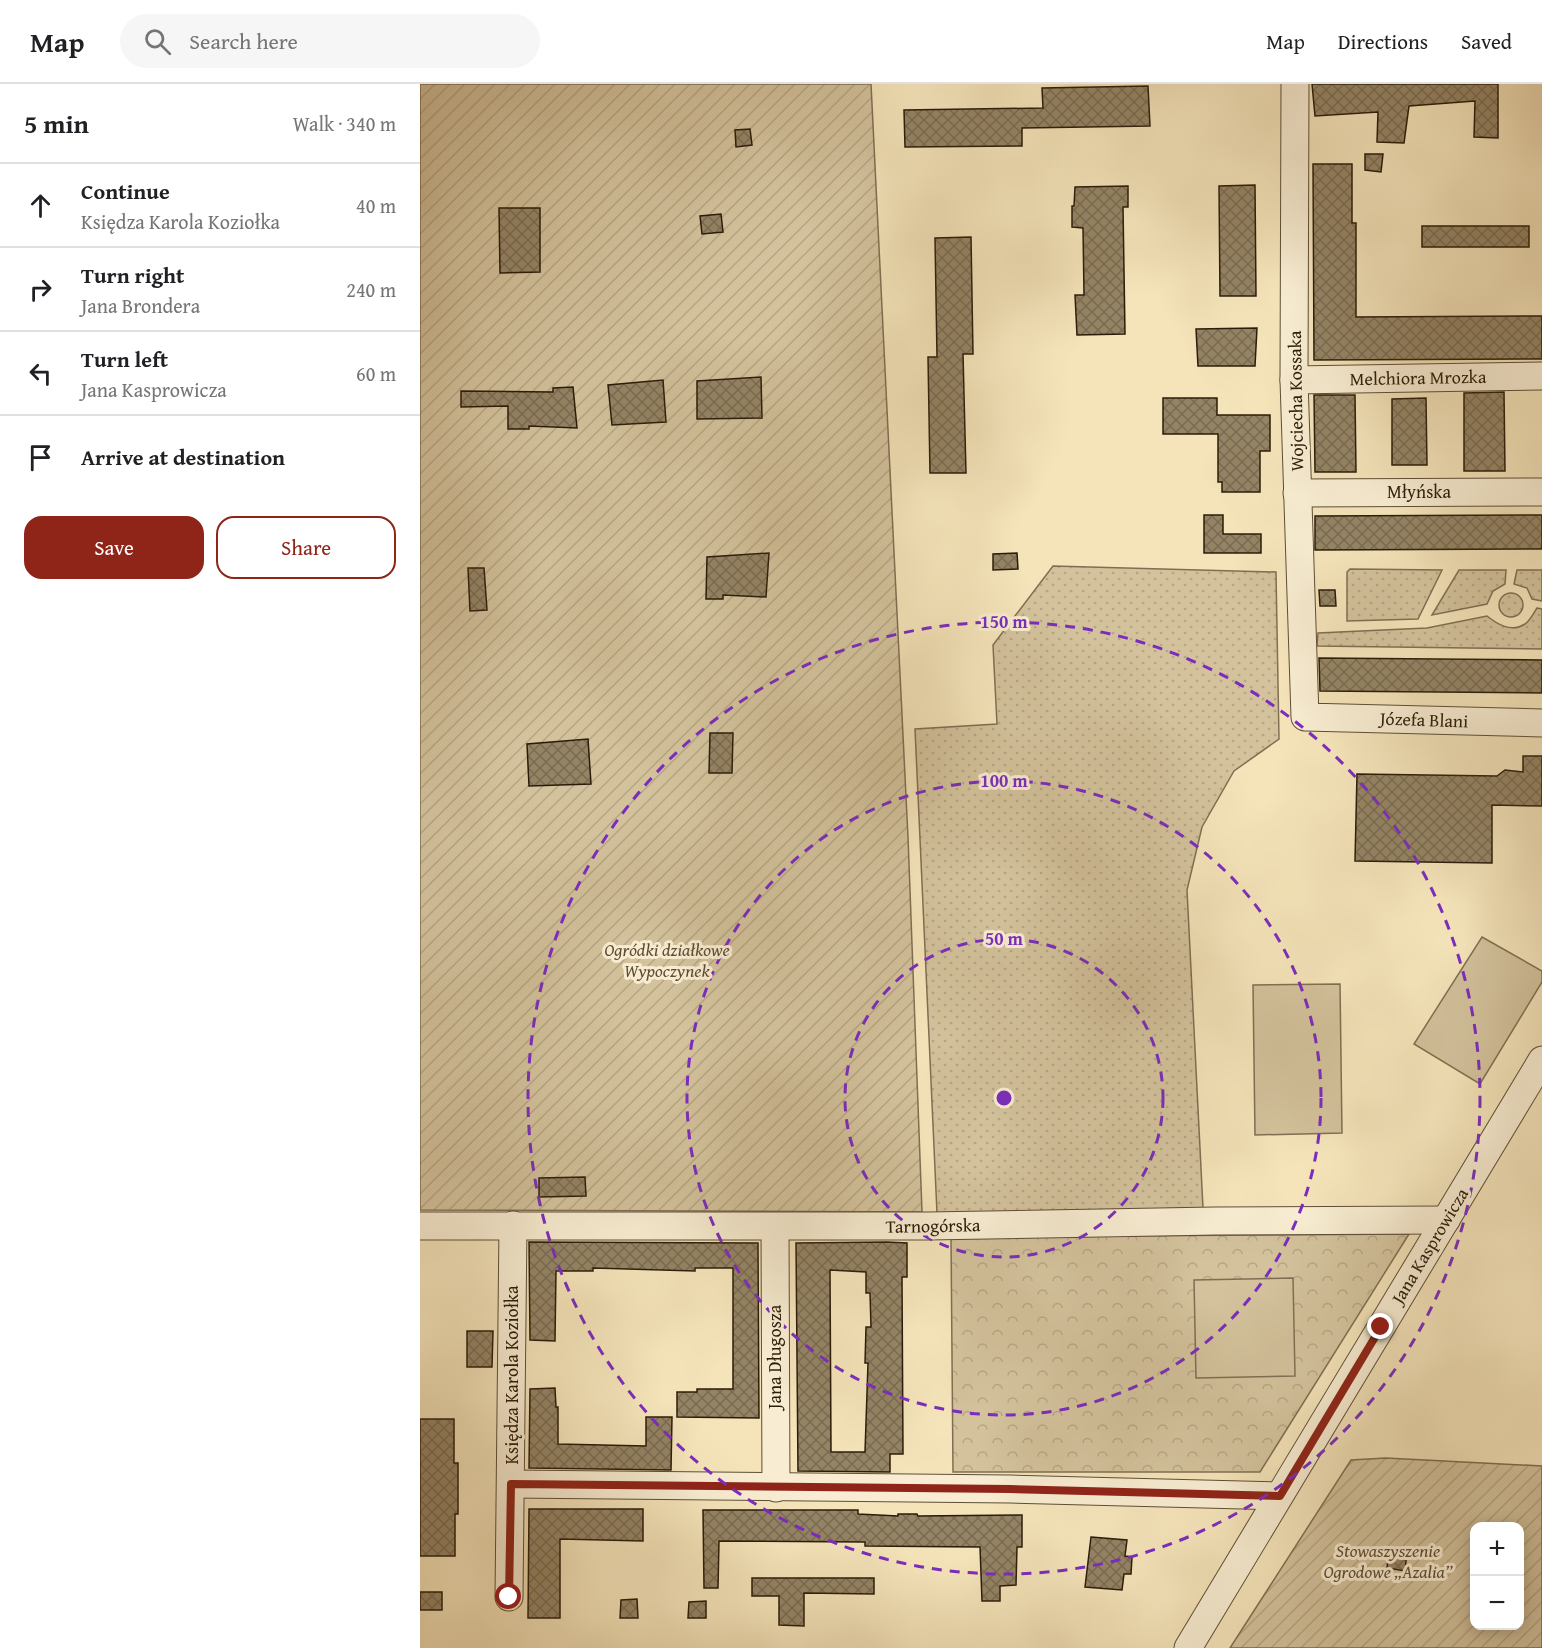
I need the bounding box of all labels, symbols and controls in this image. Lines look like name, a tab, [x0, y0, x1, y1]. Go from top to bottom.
search box	[120, 14, 540, 68]
text: Map	[30, 21, 84, 62]
icon: search	[141, 25, 174, 58]
text: Search here	[189, 25, 298, 57]
text: Map	[1266, 26, 1305, 57]
text: Directions	[1338, 26, 1428, 57]
text: Saved	[1461, 26, 1512, 57]
text: 5 min	[24, 104, 89, 143]
text: Walk · 340 m	[293, 109, 396, 138]
text: Continue	[81, 175, 170, 207]
icon: ahead	[24, 189, 57, 222]
text: 40 m	[356, 191, 396, 220]
text: Księdza Karola Koziołka	[81, 207, 280, 236]
text: Turn right	[81, 259, 184, 291]
icon: right	[24, 273, 57, 306]
text: 240 m	[346, 275, 396, 304]
text: Jana Brondera	[81, 291, 200, 320]
street label: Wojciecha Kossaka	[1281, 330, 1310, 472]
text: Turn left	[81, 343, 168, 375]
icon: left	[24, 357, 57, 390]
text: 60 m	[356, 359, 396, 388]
street label: Melchiora Mrozka	[1349, 363, 1487, 392]
text: Jana Kasprowicza	[81, 375, 227, 404]
icon: arrive	[24, 441, 57, 474]
text: Arrive at destination	[81, 441, 285, 473]
street label: Młyńska	[1387, 478, 1451, 505]
button: Save	[24, 516, 204, 579]
button: Share	[216, 516, 396, 579]
text: 150 m	[980, 608, 1028, 635]
street label: Józefa Blani	[1377, 704, 1469, 735]
text: 100 m	[980, 767, 1028, 794]
text: 50 m	[985, 925, 1024, 952]
park label: Ogródki działkowe Wypoczynek	[604, 936, 730, 984]
centre of rings	[994, 1088, 1014, 1108]
street label: Jana Kasprowicza	[1383, 1182, 1475, 1311]
street label: Tarnogórska	[885, 1211, 981, 1240]
street label: Księdza Karola Koziołka	[498, 1285, 525, 1465]
street label: Jana Długosza	[761, 1304, 788, 1411]
route end	[1367, 1313, 1393, 1339]
map controls	[1470, 1522, 1524, 1630]
button: +	[1470, 1522, 1524, 1576]
park label: Stowaszyszenie Ogrodowe „Azalia”	[1323, 1537, 1453, 1585]
button: −	[1470, 1576, 1524, 1630]
route start	[495, 1583, 521, 1609]

